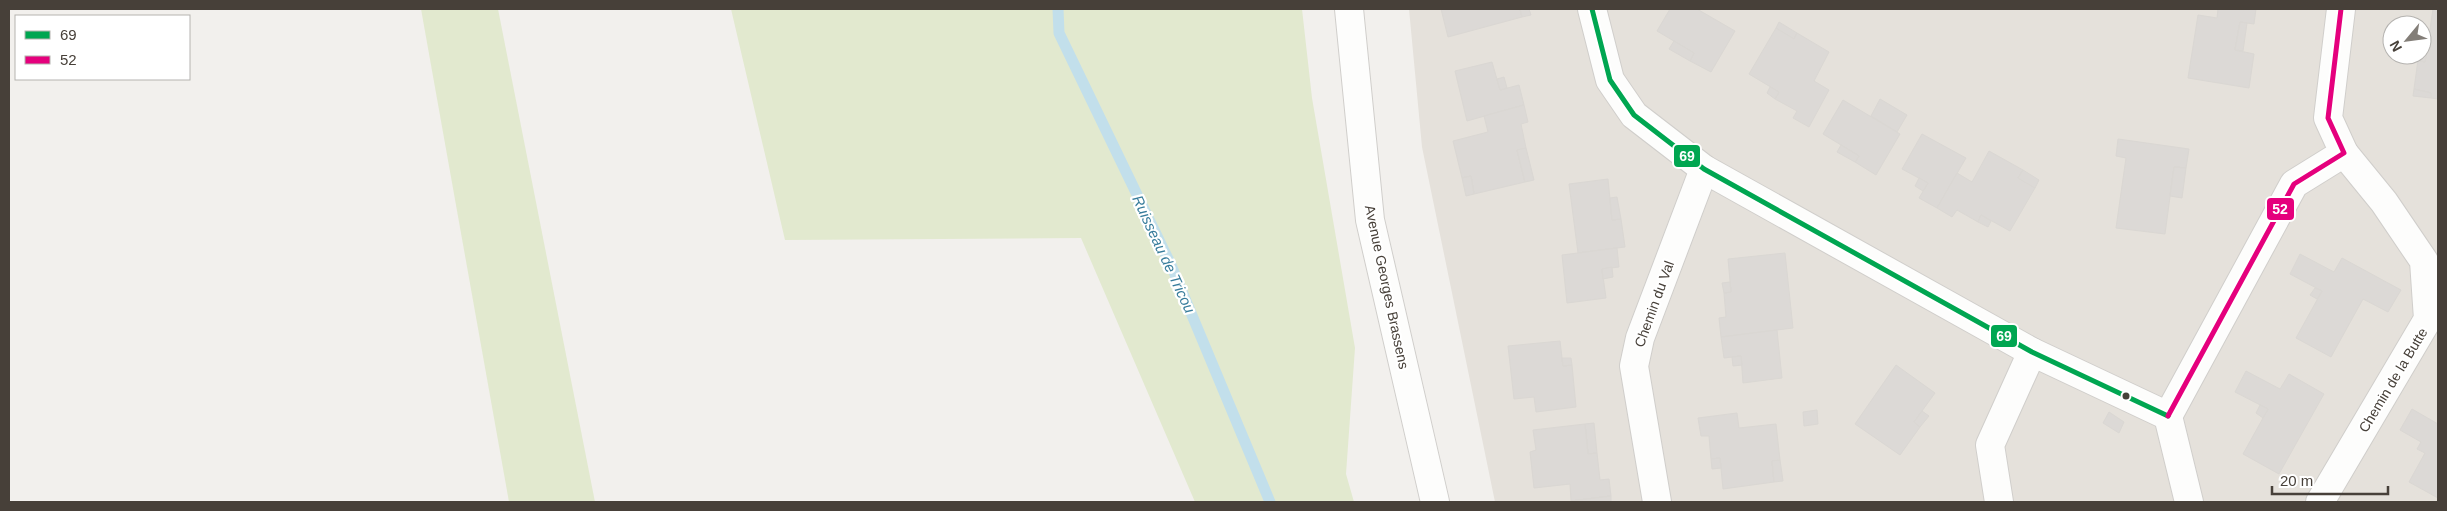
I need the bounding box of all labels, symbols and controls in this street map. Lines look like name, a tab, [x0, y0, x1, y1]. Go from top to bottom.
legend	[15, 15, 190, 80]
north arrow	[2382, 15, 2432, 65]
text: 69	[60, 26, 77, 43]
text: N	[2386, 38, 2405, 55]
text: 52	[60, 51, 77, 68]
line badge: 69	[1673, 144, 1701, 168]
text: 69	[1679, 148, 1695, 164]
water label: Ruisseau de Tricou	[1129, 192, 1199, 316]
line badge: 52	[2266, 197, 2295, 221]
text: 52	[2272, 201, 2288, 217]
street label: Avenue Georges Brassens	[1362, 204, 1412, 370]
street label: Chemin du Val	[1631, 259, 1677, 349]
line badge: 69	[1990, 324, 2018, 348]
street label: Chemin de la Butte	[2355, 325, 2431, 435]
text: 69	[1996, 328, 2012, 344]
unlabelled marker	[2121, 391, 2131, 401]
scale bar	[2272, 464, 2388, 496]
text: 20 m	[2280, 472, 2313, 489]

